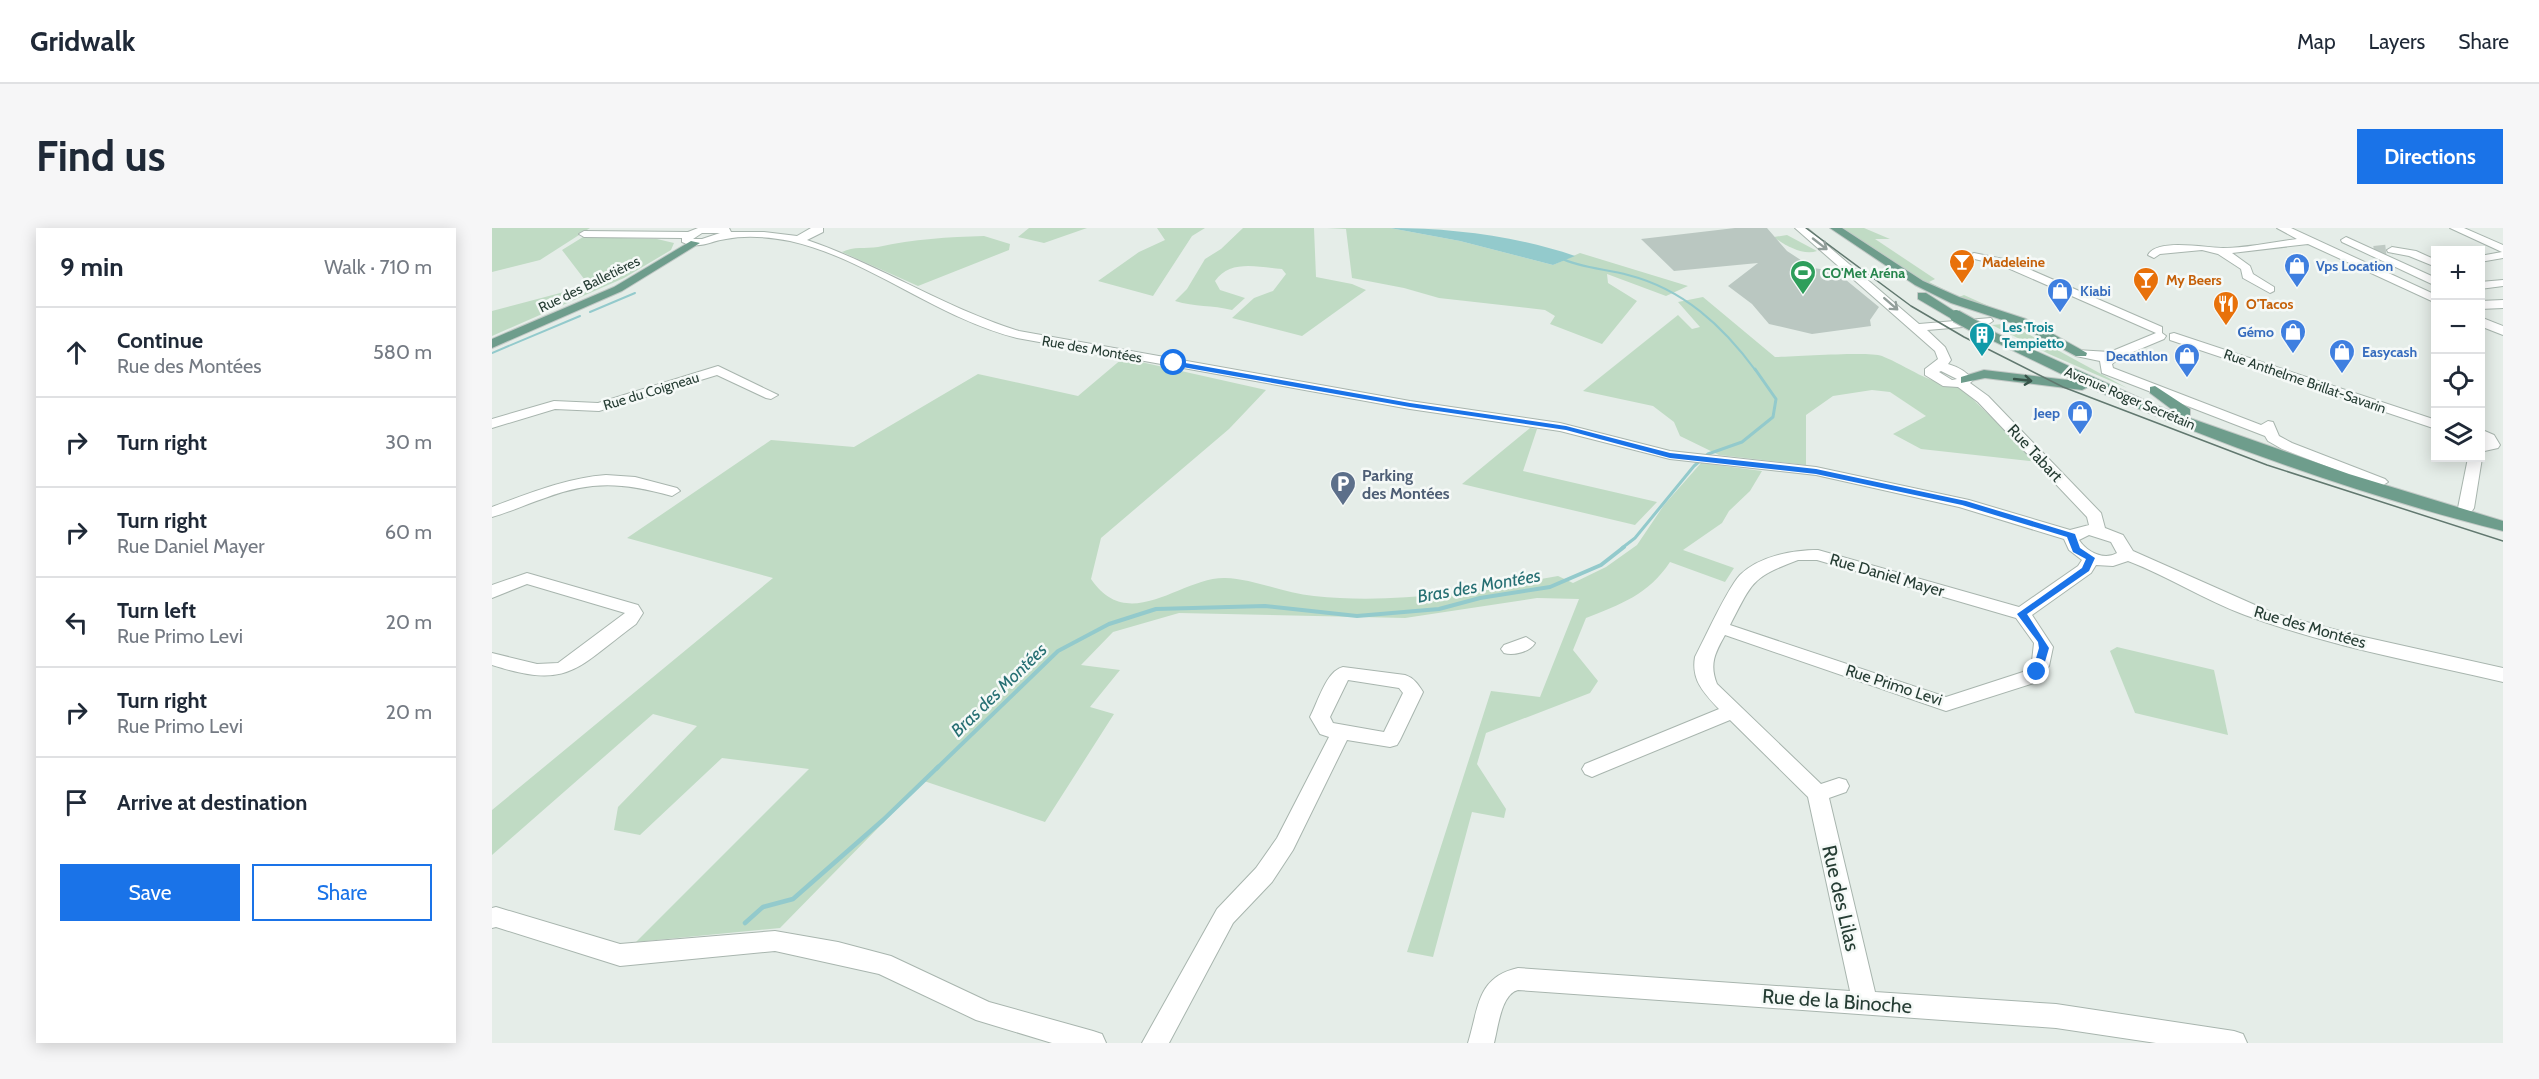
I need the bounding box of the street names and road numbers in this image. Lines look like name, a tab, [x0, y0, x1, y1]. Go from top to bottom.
street label: Rue des Balletières	[535, 252, 643, 316]
street label: Rue des Montées	[1041, 331, 1144, 367]
street label: Rue Anthelme Brillat-Savarin	[2222, 345, 2389, 417]
street label: Avenue Roger Secrétain	[2062, 362, 2198, 434]
street label: Rue du Coigneau	[601, 368, 701, 414]
street label: Rue Tabart	[2004, 420, 2067, 486]
street label: Rue Daniel Mayer	[1828, 550, 1947, 601]
street label: Rue des Montées	[2252, 602, 2369, 652]
street label: Rue Primo Levi	[1843, 660, 1945, 710]
street label: Rue des Lilas	[1817, 843, 1865, 953]
street label: Rue de la Binoche	[1761, 984, 1913, 1018]

